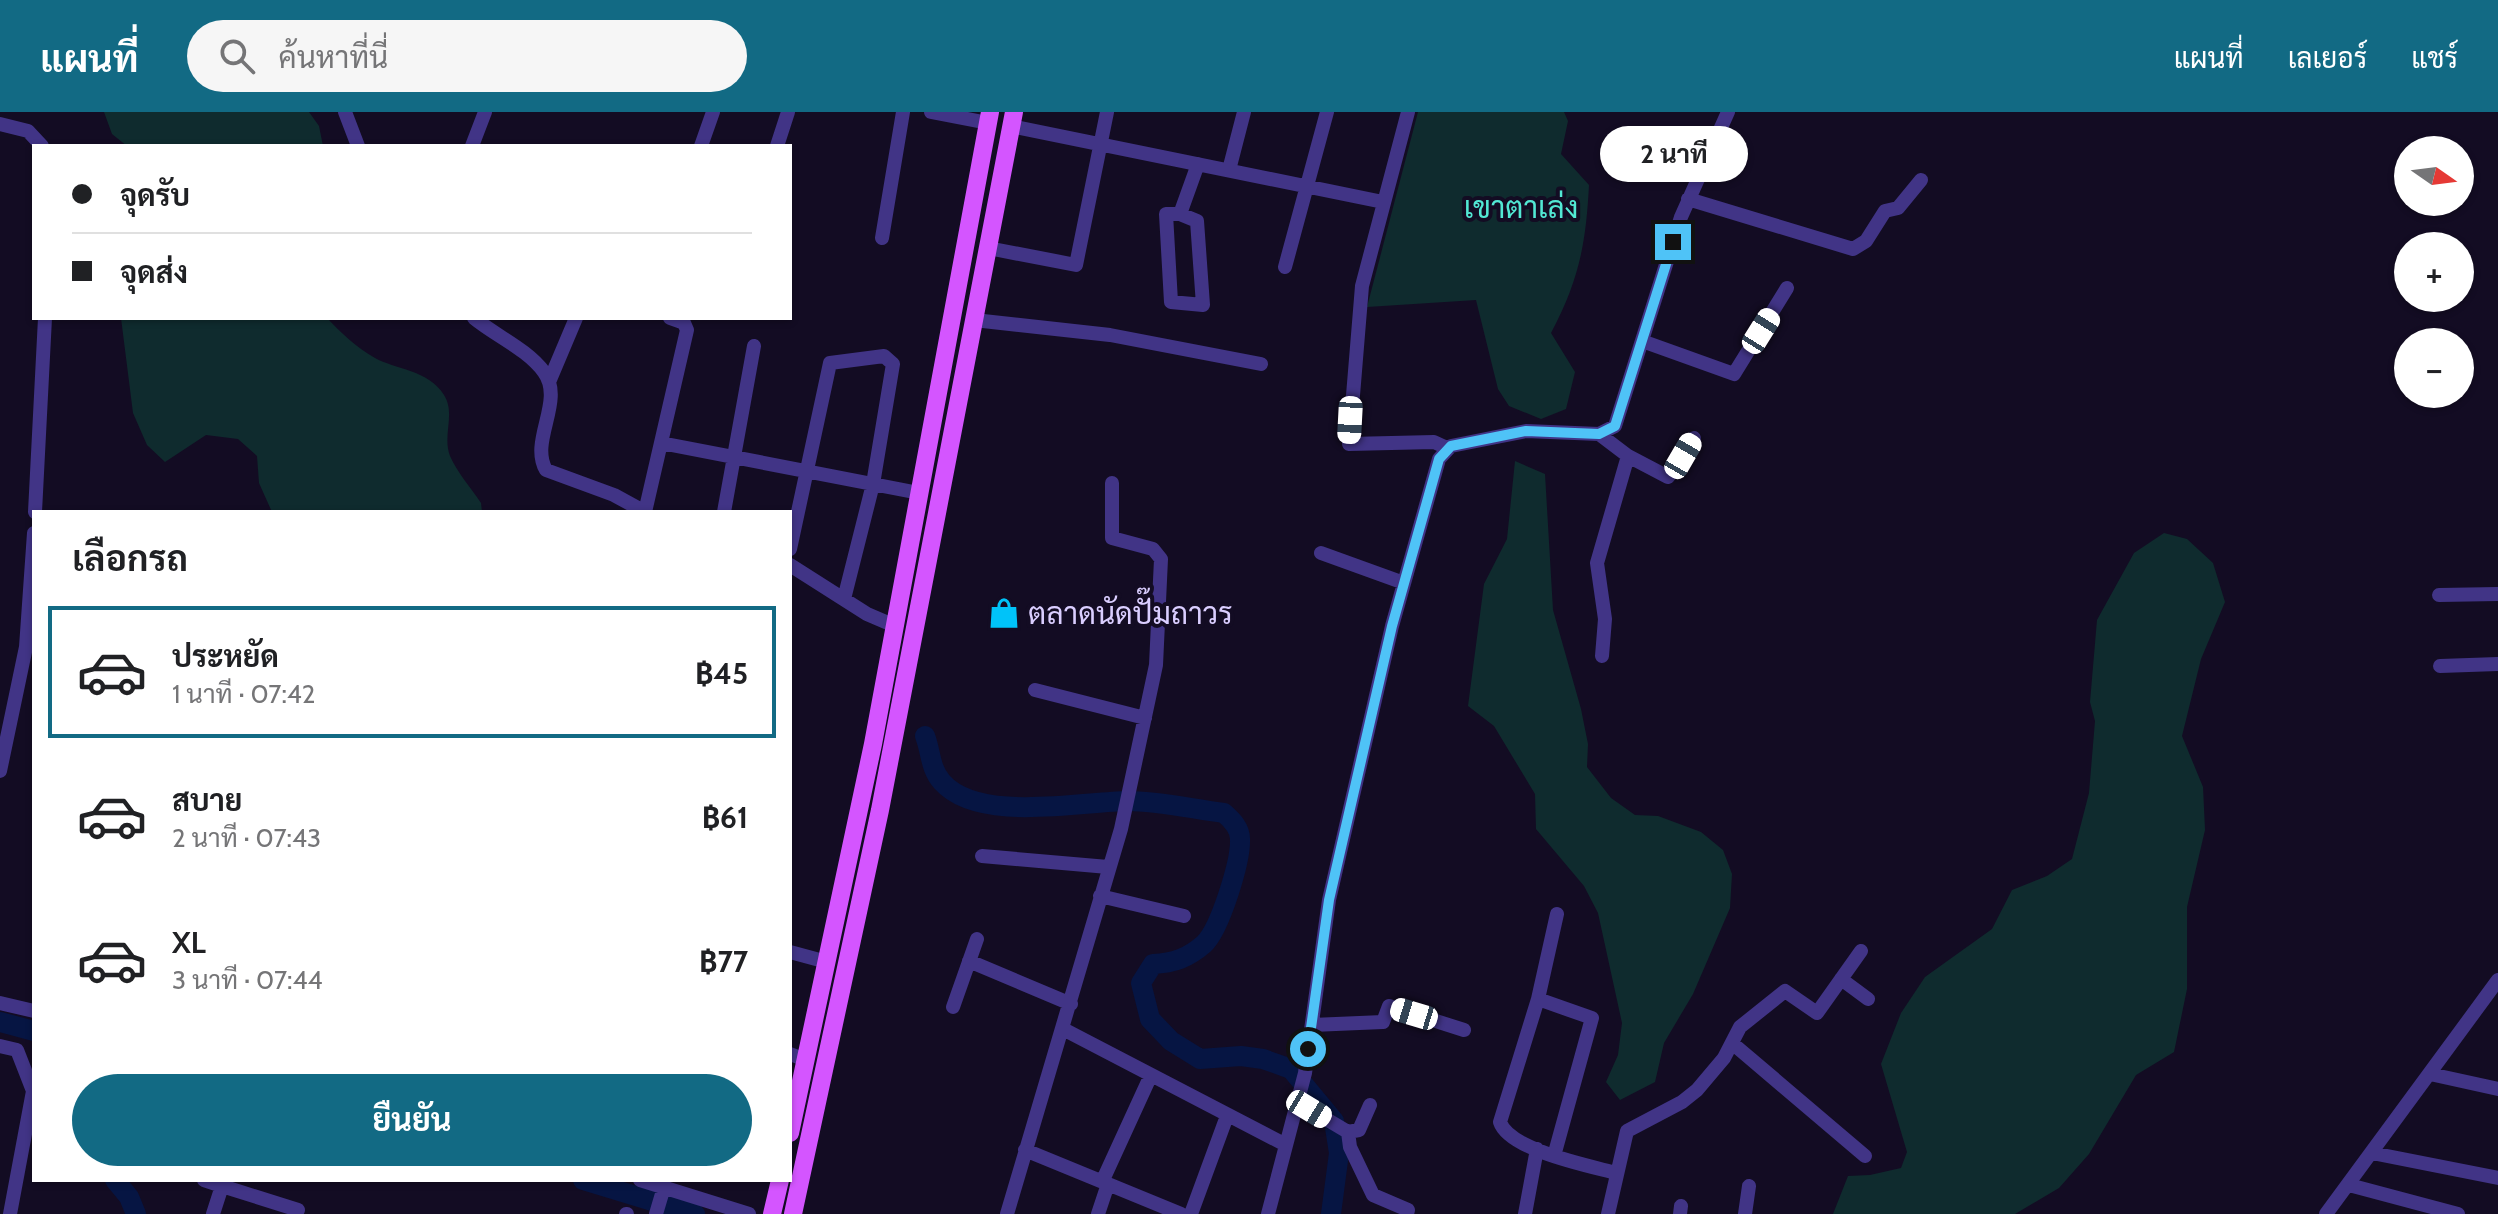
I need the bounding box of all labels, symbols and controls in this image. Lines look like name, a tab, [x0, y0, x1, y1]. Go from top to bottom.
search box	[187, 20, 747, 92]
icon: search	[215, 34, 259, 78]
text: แผนที่	[40, 35, 139, 82]
text: ค้นหาที่นี่	[279, 39, 388, 76]
text: แผนที่	[2174, 41, 2244, 75]
text: เลเยอร์	[2288, 41, 2367, 75]
text: แชร์	[2411, 41, 2458, 75]
callout: 2 นาที	[1599, 126, 1747, 182]
north arrow	[2394, 136, 2474, 216]
map controls	[2394, 136, 2474, 408]
text: 2 นาที	[1640, 138, 1708, 170]
text: จุดรับ	[120, 177, 190, 214]
park label: เขาตาเล่ง	[1464, 189, 1578, 226]
route end	[1655, 224, 1691, 260]
button: +	[2394, 232, 2474, 312]
text: จุดส่ง	[120, 254, 188, 291]
car	[1738, 304, 1784, 358]
button: −	[2394, 328, 2474, 408]
car	[1337, 395, 1363, 445]
car	[1661, 429, 1705, 483]
text: เลือกรถ	[72, 536, 188, 580]
place label: ตลาดนัดปั๊มถาวร	[1028, 587, 1233, 632]
shop icon: ตลาดนัดปั๊มถาวร	[987, 596, 1021, 630]
icon: car	[76, 636, 148, 708]
text: ประหยัด	[172, 638, 279, 675]
text: ฿45	[695, 655, 748, 692]
text: 1 นาที · 07:42	[172, 678, 315, 710]
icon: car	[76, 780, 148, 852]
text: สบาย	[172, 782, 242, 819]
text: ฿61	[702, 799, 748, 836]
text: 2 นาที · 07:43	[172, 822, 321, 854]
icon: car	[76, 924, 148, 996]
text: XL	[172, 924, 206, 961]
text: ฿77	[699, 943, 748, 980]
text: 3 นาที · 07:44	[172, 964, 322, 996]
car	[1388, 996, 1440, 1032]
route start	[1290, 1031, 1326, 1067]
button: ยืนยัน	[72, 1074, 752, 1166]
car	[1282, 1086, 1336, 1132]

